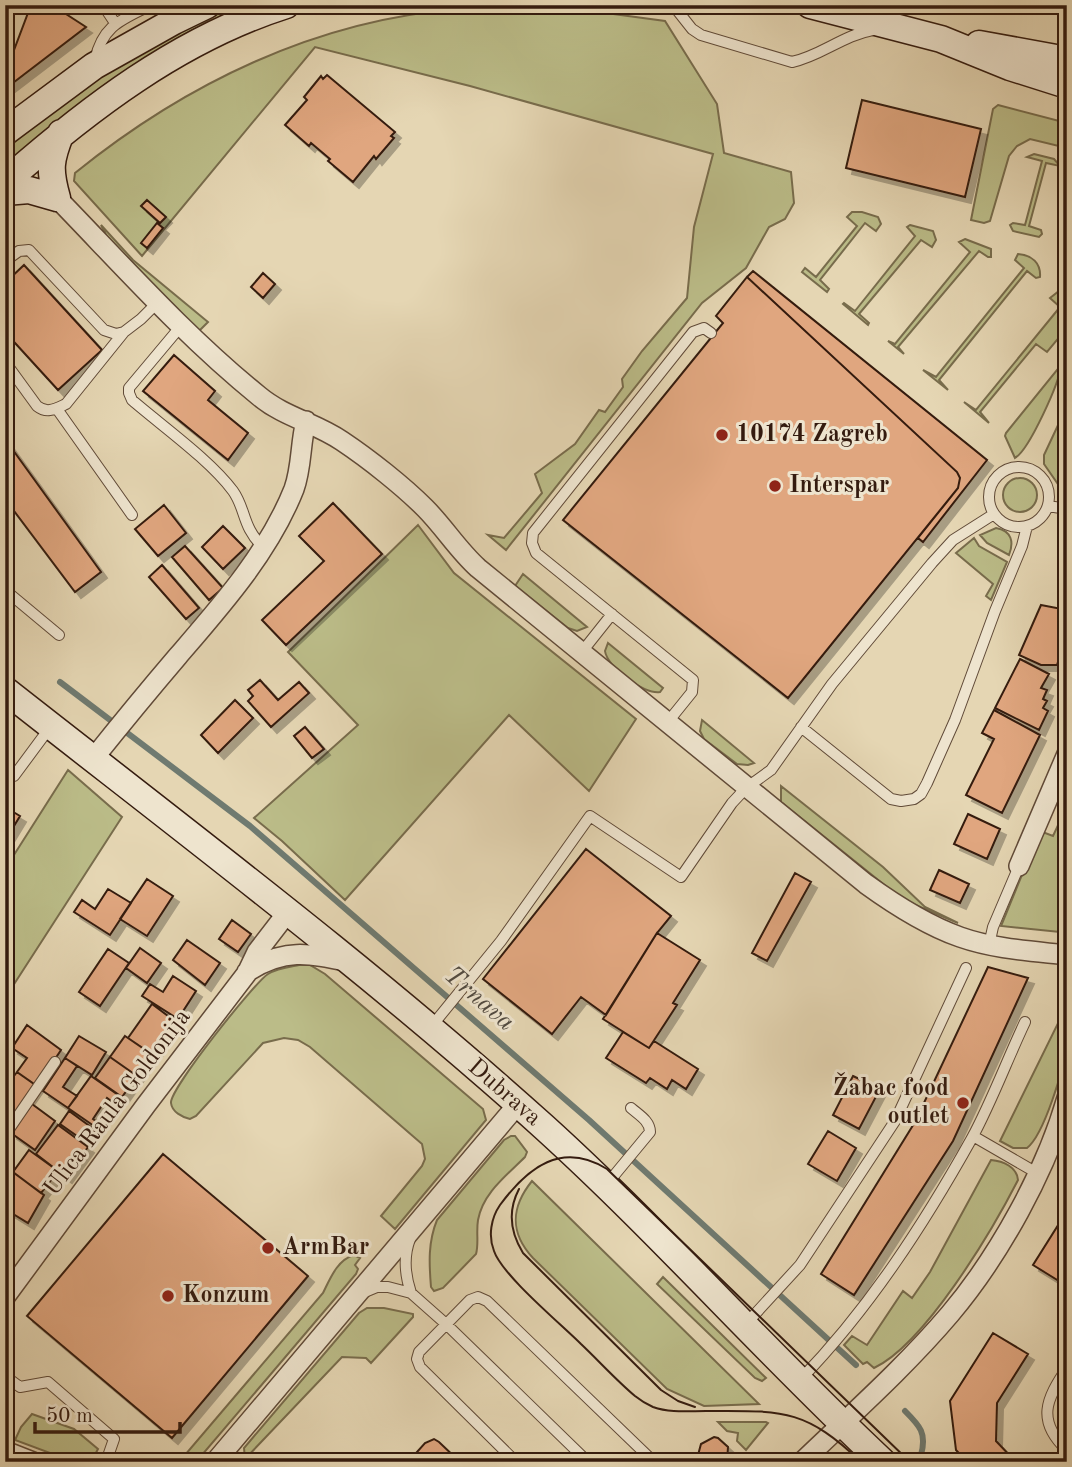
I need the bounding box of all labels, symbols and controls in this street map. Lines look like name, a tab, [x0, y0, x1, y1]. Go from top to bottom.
place label: 10174 Zagreb	[736, 423, 888, 447]
marker: 10174 Zagreb	[714, 427, 730, 443]
place label: Interspar	[789, 474, 889, 498]
marker: Interspar	[767, 478, 783, 494]
water label: Trnava	[439, 962, 519, 1036]
street label: Ulica Raula Goldonija	[40, 1005, 196, 1201]
street label: Dubrava	[463, 1055, 545, 1131]
place label: Žabac food outlet	[833, 1072, 949, 1129]
marker: Žabac food outlet	[955, 1095, 971, 1111]
place label: ArmBar	[282, 1236, 369, 1260]
marker: ArmBar	[260, 1240, 276, 1256]
place label: Konzum	[182, 1284, 269, 1308]
marker: Konzum	[160, 1288, 176, 1304]
scale bar	[35, 1390, 180, 1434]
text: 50 m	[46, 1406, 93, 1427]

